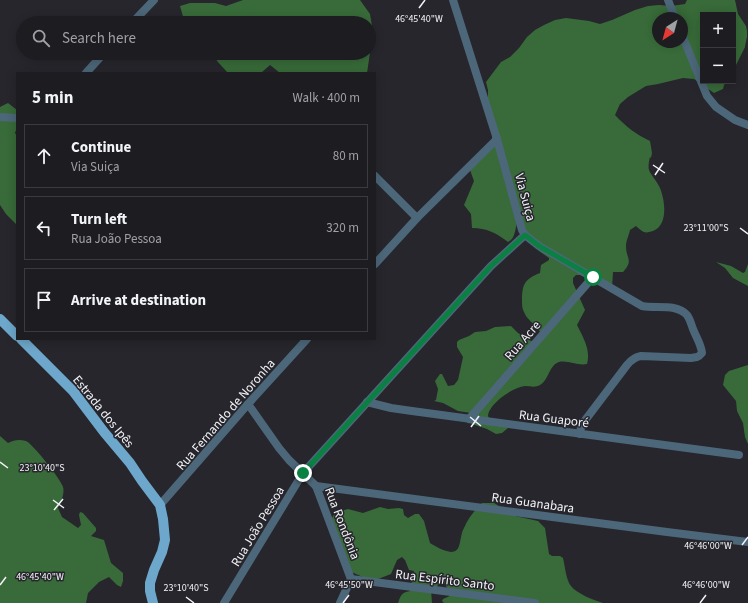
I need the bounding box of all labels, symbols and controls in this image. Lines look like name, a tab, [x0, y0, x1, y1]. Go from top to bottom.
text: 46°45'40"W	[395, 12, 443, 26]
north arrow	[652, 12, 688, 48]
map controls	[700, 12, 736, 84]
button: +	[700, 12, 736, 48]
search box	[16, 16, 376, 60]
icon: search	[30, 27, 52, 49]
text: Search here	[62, 28, 136, 49]
button: −	[700, 48, 736, 84]
text: 5 min	[32, 86, 73, 110]
text: Walk · 400 m	[292, 89, 360, 107]
text: Continue	[71, 137, 131, 158]
icon: ahead	[33, 145, 55, 167]
text: 80 m	[333, 147, 359, 165]
text: Via Suiça	[71, 158, 120, 176]
street label: Via Suiça	[510, 171, 540, 223]
text: Turn left	[71, 209, 127, 230]
icon: left	[33, 217, 55, 239]
text: 320 m	[326, 219, 359, 237]
text: 23°11'00"S	[683, 221, 729, 235]
text: Rua João Pessoa	[71, 230, 162, 248]
route start	[584, 268, 602, 286]
icon: arrive	[33, 289, 55, 311]
text: Arrive at destination	[71, 290, 206, 311]
street label: Rua Acre	[500, 317, 545, 364]
street label: Rua Fernando de Noronha	[172, 355, 279, 474]
street label: Estrada dos Ipês	[68, 372, 138, 452]
street label: Rua Guaporé	[518, 406, 590, 432]
text: 23°10'40"S	[19, 461, 65, 475]
route end	[294, 464, 312, 482]
street label: Rua João Pessoa	[227, 483, 289, 570]
street label: Rua Rondônia	[320, 485, 364, 562]
street label: Rua Guanabara	[490, 488, 575, 518]
text: 46°46'00"W	[684, 539, 732, 553]
street label: Rua Espírito Santo	[394, 565, 495, 595]
text: 46°45'40"W	[16, 570, 64, 584]
text: 46°45'50"W	[325, 578, 373, 592]
text: 46°46'00"W	[682, 578, 730, 592]
text: 23°10'40"S	[163, 581, 209, 595]

